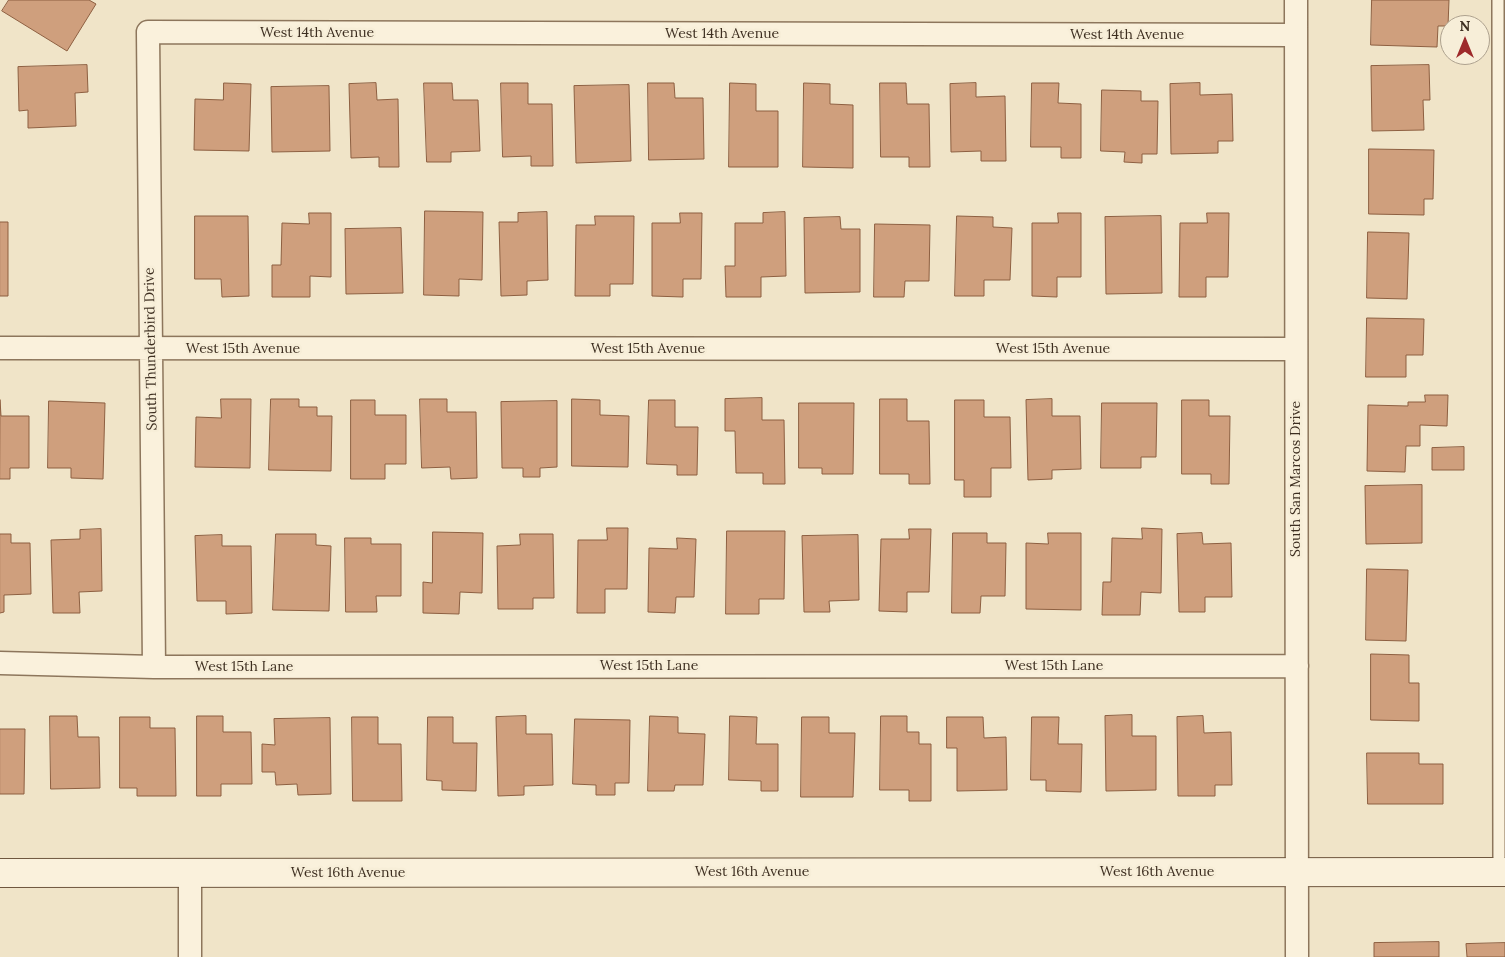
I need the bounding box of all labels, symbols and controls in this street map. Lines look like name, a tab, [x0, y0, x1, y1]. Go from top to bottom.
north arrow	[1440, 15, 1490, 65]
text: N	[1460, 17, 1470, 35]
street label: West 14th Avenue	[260, 25, 374, 41]
street label: West 14th Avenue	[665, 26, 779, 42]
street label: West 14th Avenue	[1070, 27, 1184, 43]
street label: South Thunderbird Drive	[141, 267, 161, 431]
street label: West 15th Avenue	[186, 341, 300, 357]
street label: West 15th Avenue	[591, 341, 705, 357]
street label: West 15th Avenue	[996, 341, 1110, 357]
street label: South San Marcos Drive	[1288, 401, 1304, 557]
street label: West 15th Lane	[600, 658, 698, 674]
street label: West 15th Lane	[1005, 658, 1103, 674]
street label: West 15th Lane	[195, 659, 293, 675]
street label: West 16th Avenue	[695, 864, 809, 880]
street label: West 16th Avenue	[1100, 864, 1214, 880]
street label: West 16th Avenue	[291, 865, 405, 881]

